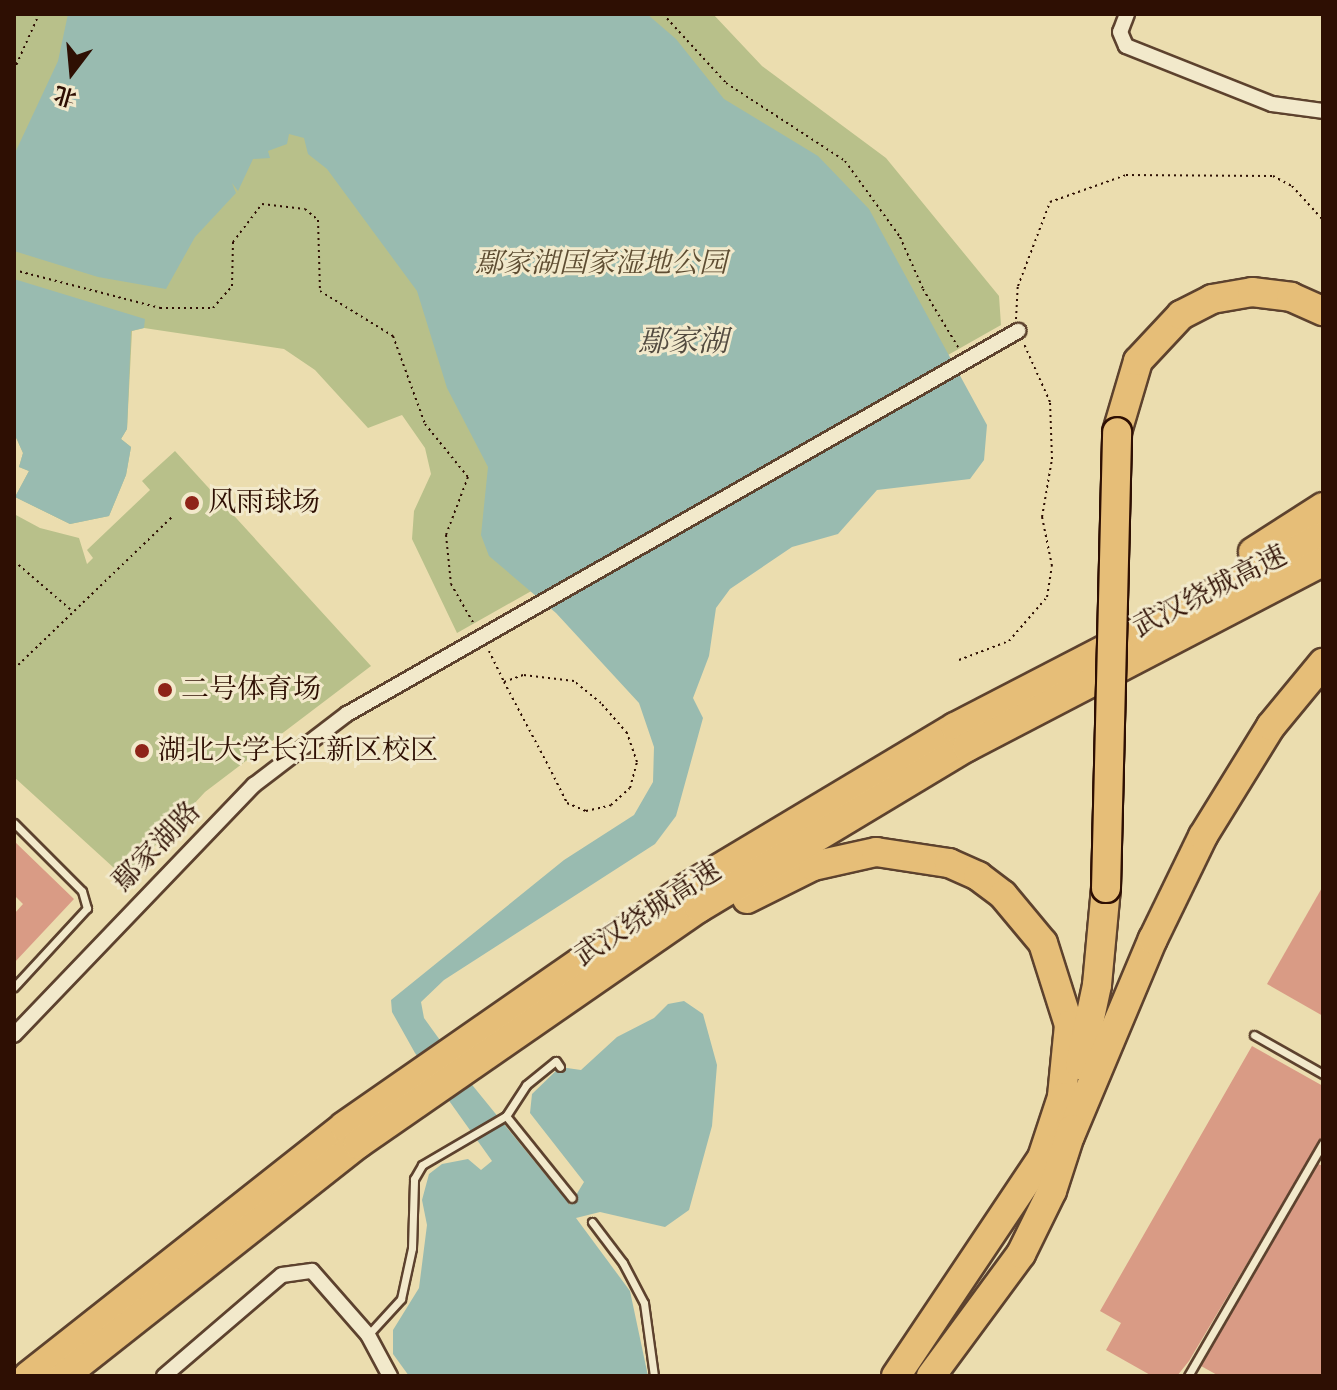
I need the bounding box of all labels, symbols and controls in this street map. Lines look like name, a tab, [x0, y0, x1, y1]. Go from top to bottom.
north arrow	[32, 32, 112, 112]
text: 北	[51, 80, 80, 112]
park label: 鄢家湖国家湿地公园	[475, 247, 727, 281]
water label: 鄢家湖	[638, 325, 728, 361]
place label: 风雨球场	[208, 486, 320, 520]
marker: 风雨球场	[183, 494, 201, 512]
street label: 武汉绕城高速	[1128, 539, 1292, 645]
place label: 二号体育场	[181, 673, 321, 707]
marker: 二号体育场	[156, 681, 174, 699]
place label: 湖北大学长江新区校区	[158, 734, 438, 768]
marker: 湖北大学长江新区校区	[133, 742, 151, 760]
street label: 鄢家湖路	[106, 795, 208, 899]
street label: 武汉绕城高速	[568, 854, 728, 974]

